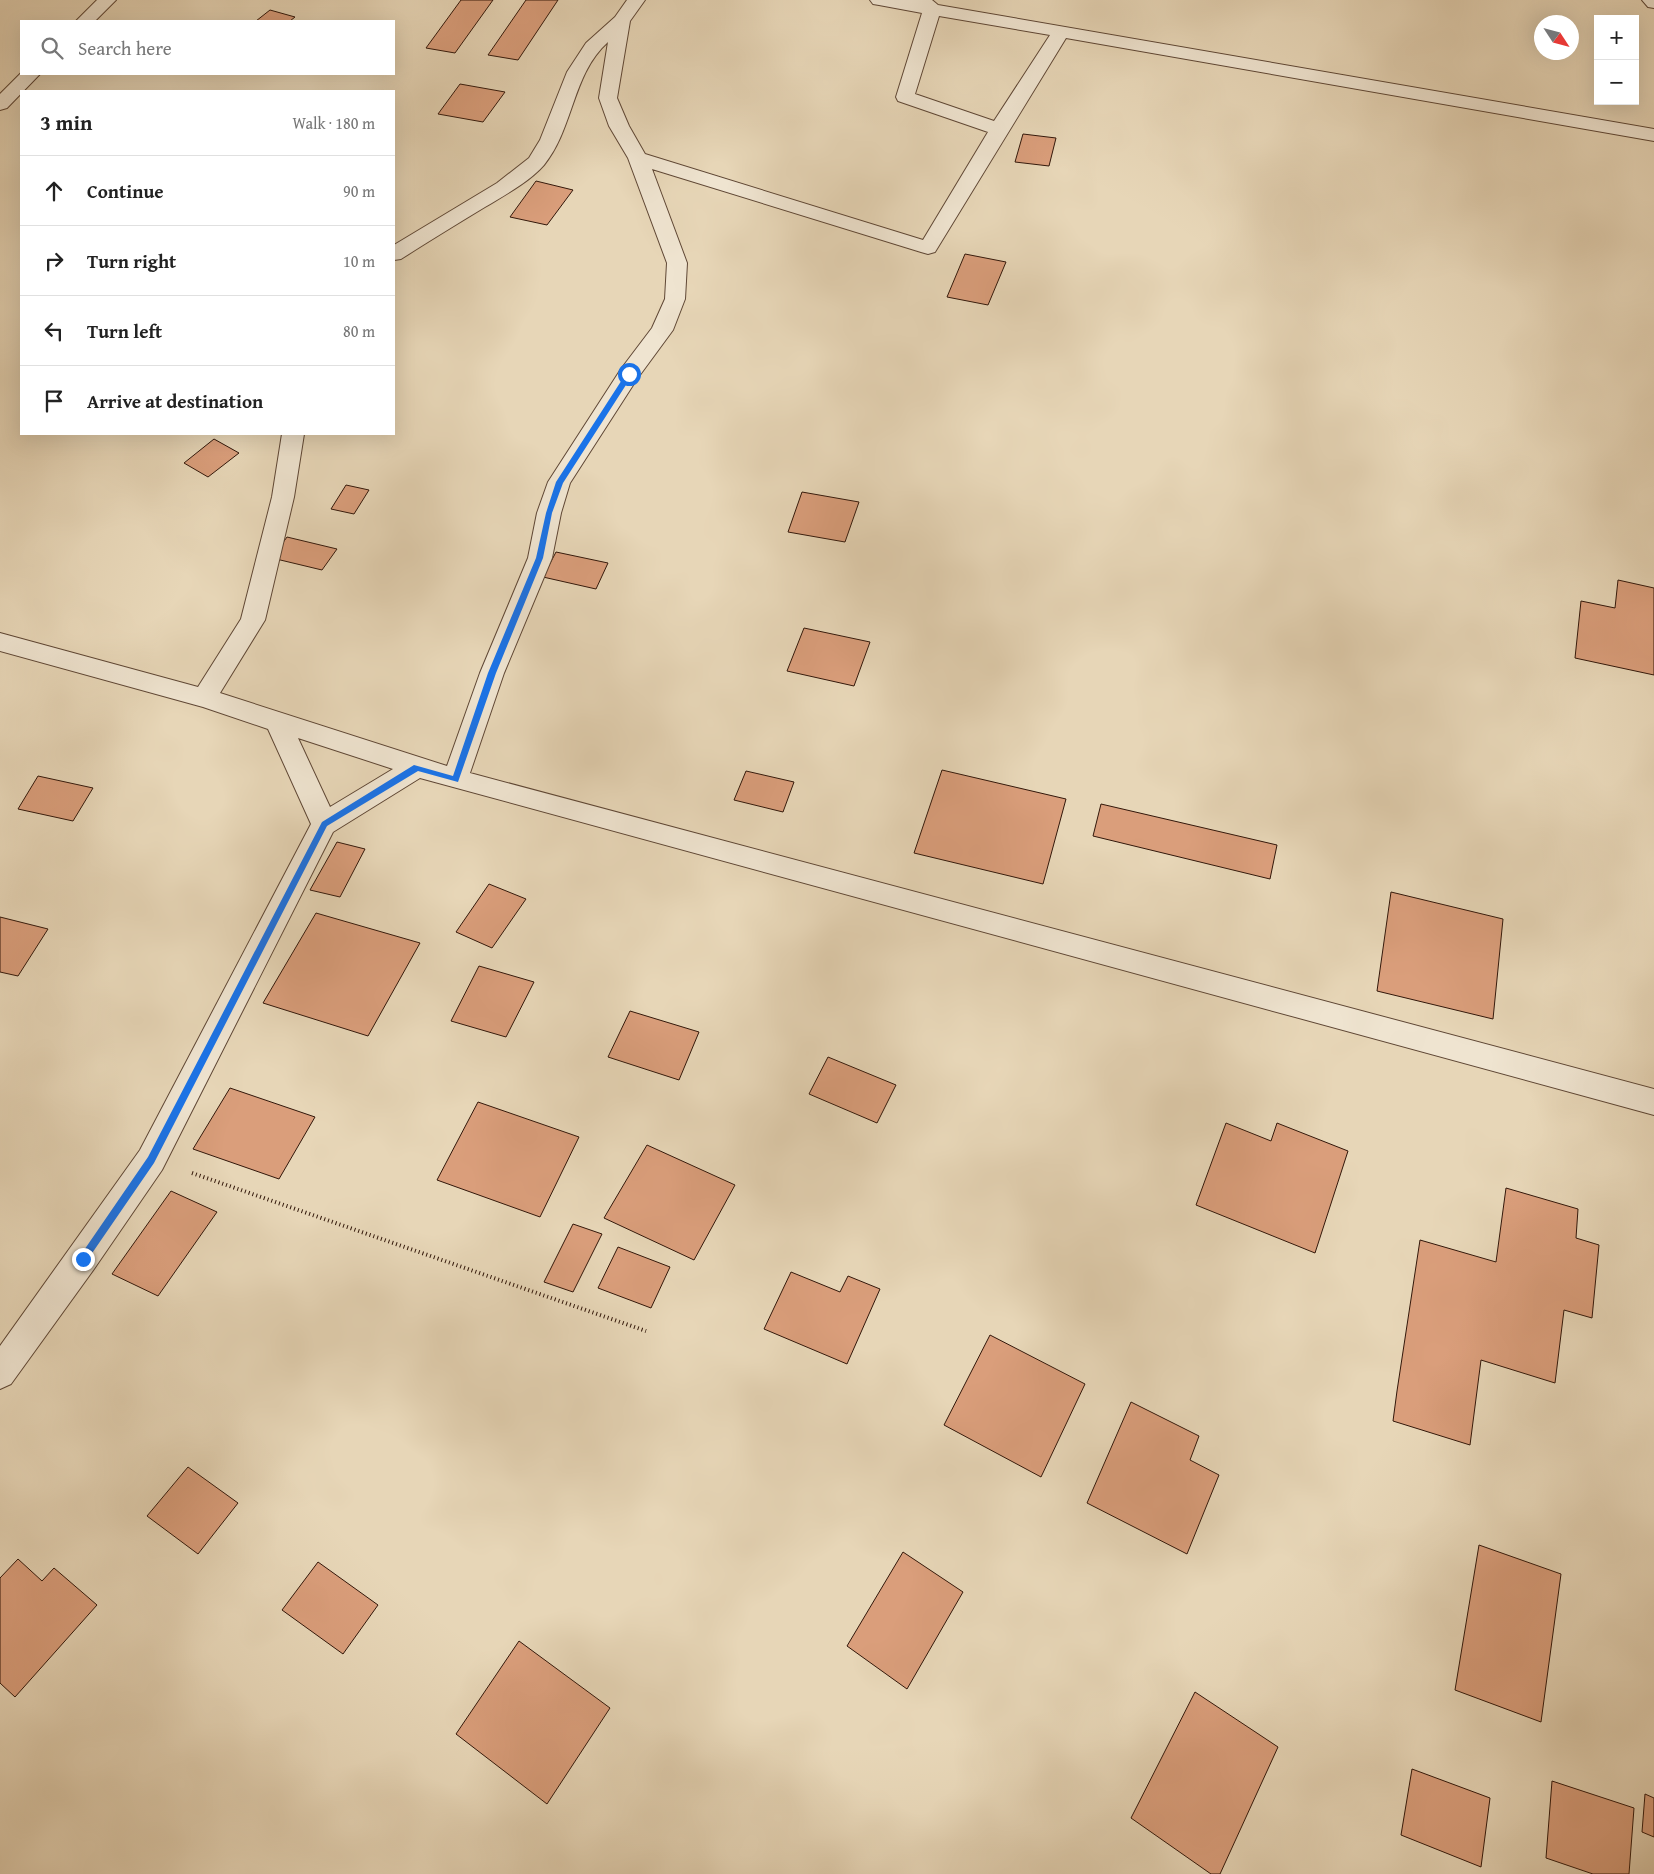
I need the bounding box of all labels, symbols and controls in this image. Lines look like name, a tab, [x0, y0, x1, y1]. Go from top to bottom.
north arrow	[1534, 15, 1579, 60]
map controls	[1594, 15, 1639, 105]
button: +	[1594, 15, 1639, 60]
search box	[20, 20, 395, 75]
icon: search	[38, 34, 66, 62]
text: Search here	[78, 34, 172, 62]
button: −	[1594, 60, 1639, 105]
text: 3 min	[40, 107, 92, 138]
text: Walk · 180 m	[292, 111, 375, 135]
icon: ahead	[40, 177, 68, 205]
text: Continue	[87, 177, 164, 205]
text: 90 m	[343, 179, 375, 203]
icon: right	[40, 247, 68, 275]
text: Turn right	[87, 247, 176, 275]
text: 10 m	[343, 249, 375, 273]
icon: left	[40, 317, 68, 345]
text: Turn left	[87, 317, 162, 345]
text: 80 m	[343, 319, 375, 343]
route start	[618, 363, 641, 386]
icon: arrive	[40, 387, 68, 415]
text: Arrive at destination	[87, 387, 263, 415]
route end	[72, 1248, 95, 1271]

